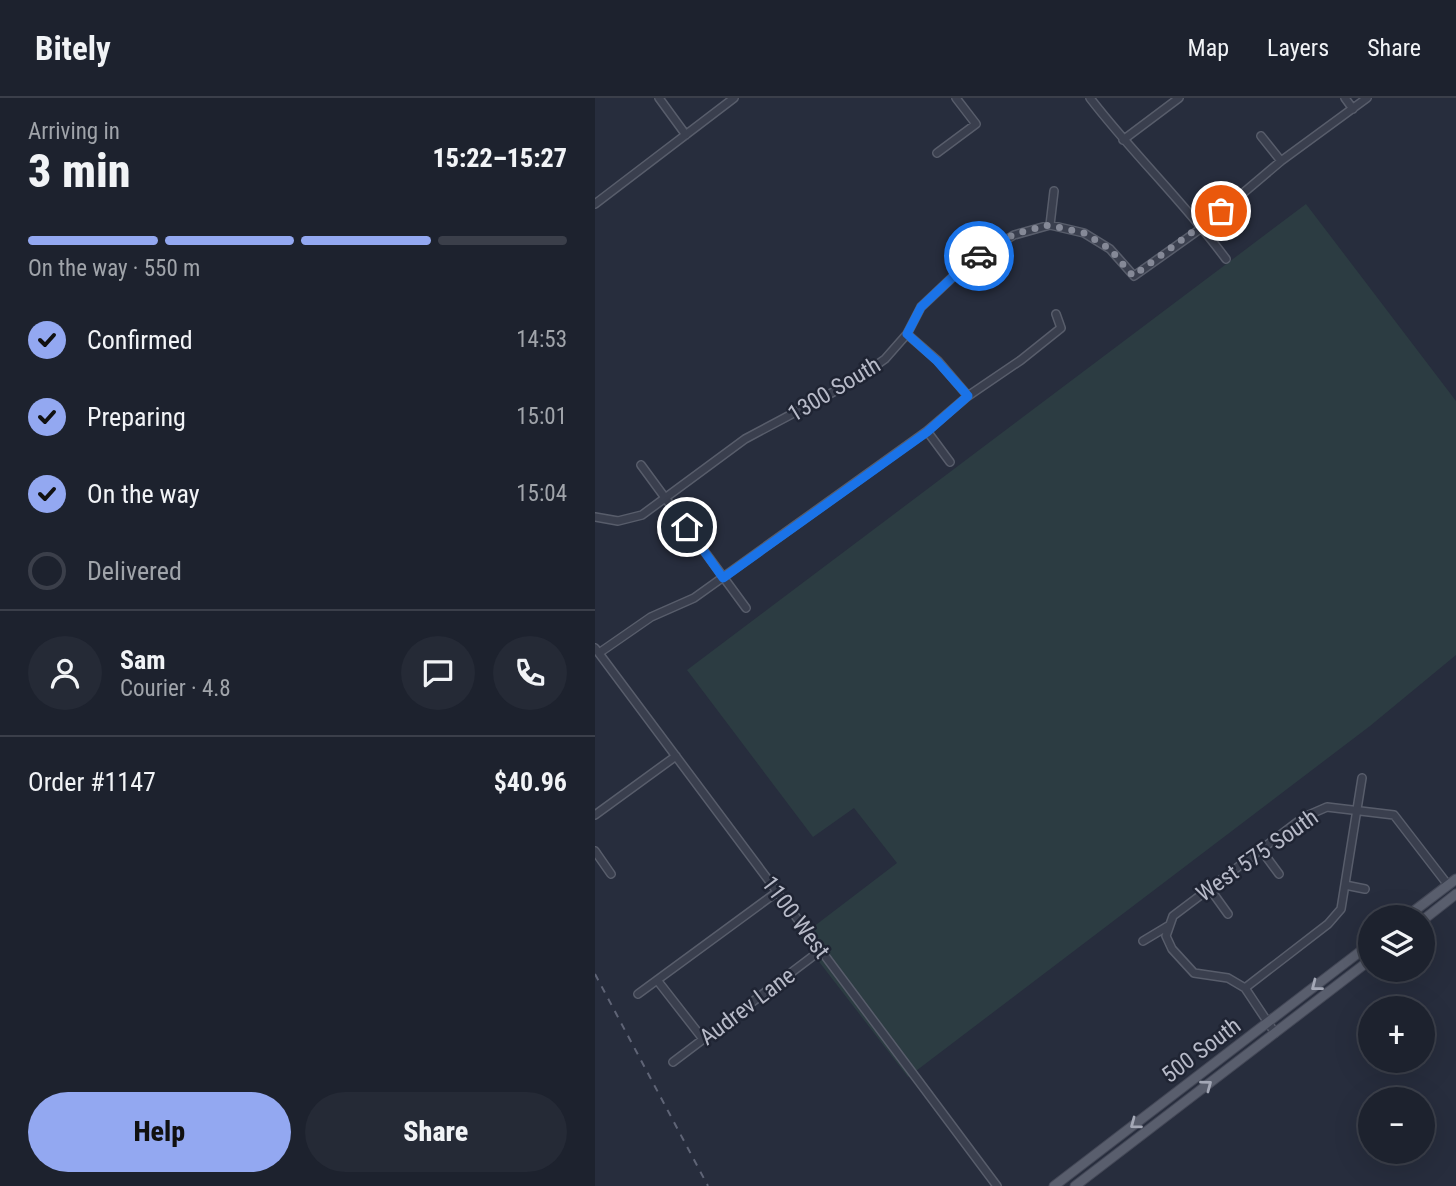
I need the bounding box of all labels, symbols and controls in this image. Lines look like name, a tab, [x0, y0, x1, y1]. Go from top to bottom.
text: Bitely	[35, 29, 111, 68]
text: Map	[1188, 34, 1229, 62]
text: Layers	[1267, 34, 1329, 62]
text: Share	[1367, 34, 1421, 62]
text: Arriving in	[28, 118, 120, 145]
text: 15:22–15:27	[433, 143, 567, 173]
text: 3 min	[28, 144, 131, 198]
pin	[1191, 181, 1251, 241]
icon: bag	[1202, 192, 1240, 230]
courier	[944, 221, 1014, 291]
icon: car	[960, 237, 998, 275]
text: On the way · 550 m	[28, 255, 200, 282]
icon: check	[28, 321, 66, 359]
text: Confirmed	[87, 325, 193, 355]
text: 14:53	[516, 326, 567, 353]
street label: 1300 South	[783, 351, 885, 428]
icon: check	[28, 398, 66, 436]
text: Preparing	[87, 402, 186, 432]
text: 15:01	[516, 403, 567, 430]
icon: check	[28, 475, 66, 513]
text: On the way	[87, 479, 200, 509]
text: 15:04	[516, 480, 567, 507]
pin	[657, 497, 717, 557]
icon: home	[668, 508, 706, 546]
text: Delivered	[87, 556, 182, 586]
button: person	[28, 636, 102, 710]
button: chat	[401, 636, 475, 710]
button: phone	[493, 636, 567, 710]
text: Sam	[120, 645, 166, 675]
text: Courier · 4.8	[120, 675, 231, 702]
text: Order #1147	[28, 767, 156, 797]
text: $40.96	[494, 767, 567, 797]
street label: West 575 South	[1191, 804, 1323, 907]
street label: 1100 West	[756, 871, 835, 964]
map controls	[1358, 905, 1435, 1164]
button: layers	[1358, 905, 1435, 982]
street label: Audrev Lane	[694, 962, 800, 1051]
one-way arrow	[1311, 977, 1324, 990]
button: +	[1358, 996, 1435, 1073]
street label: 500 South	[1157, 1012, 1246, 1089]
one-way arrow	[1199, 1081, 1211, 1094]
button: −	[1358, 1087, 1435, 1164]
button: Help	[28, 1092, 291, 1172]
button: Share	[305, 1092, 567, 1172]
one-way arrow	[1131, 1116, 1143, 1129]

